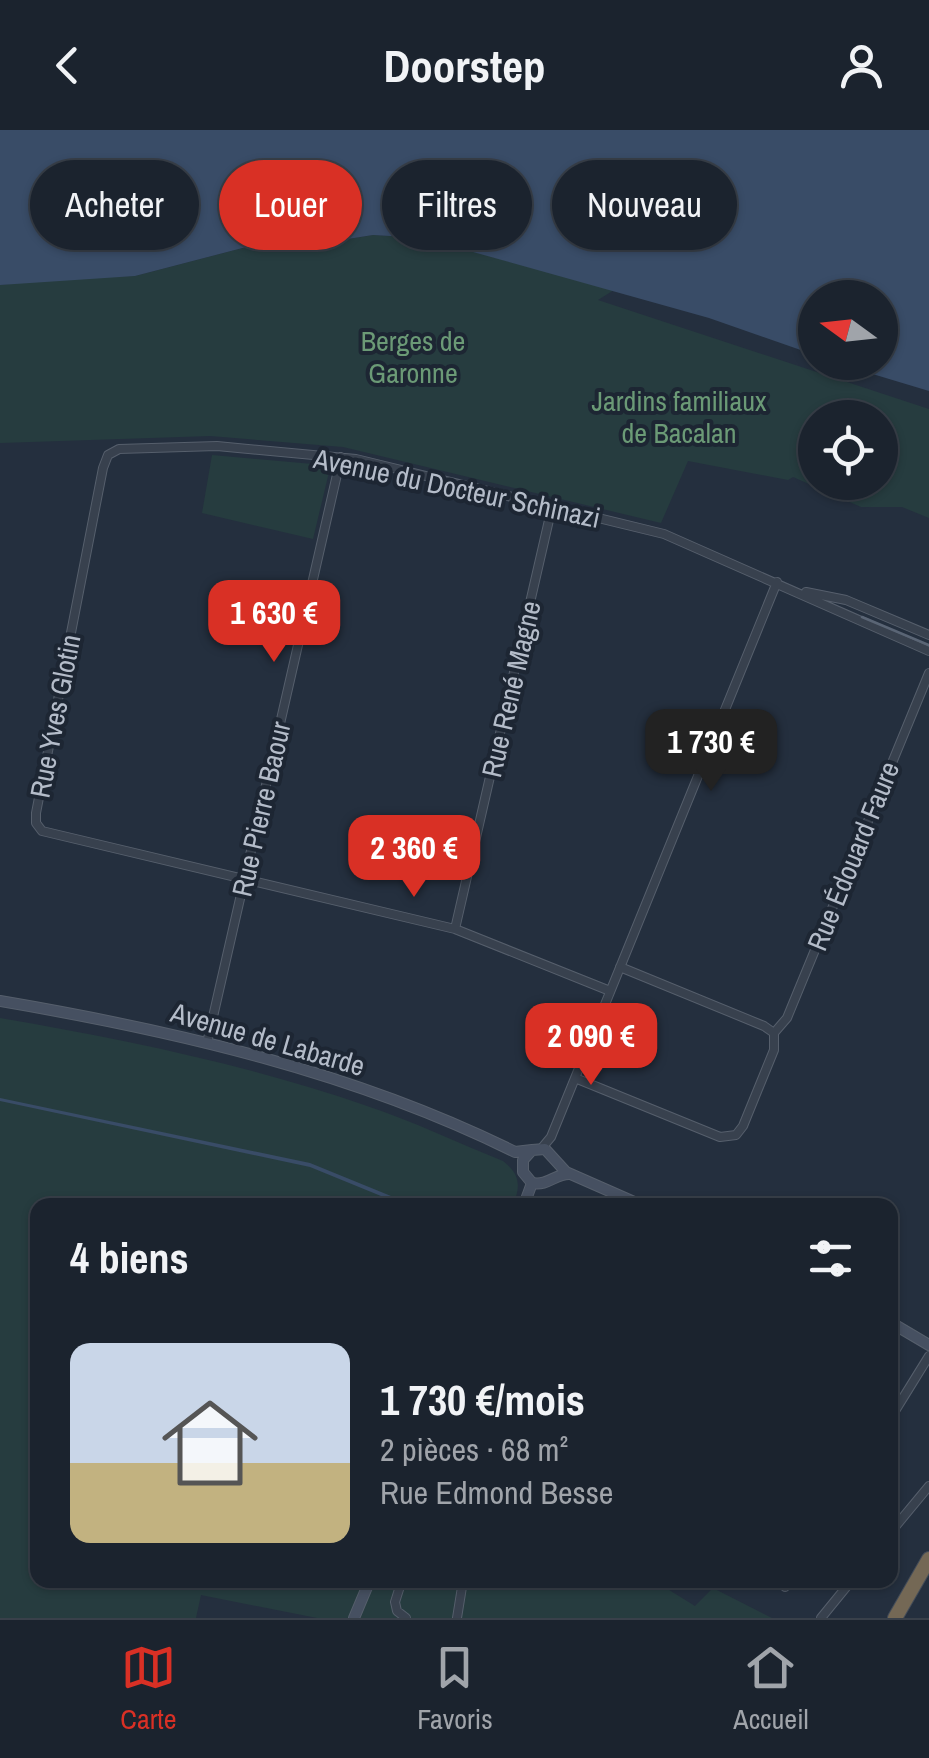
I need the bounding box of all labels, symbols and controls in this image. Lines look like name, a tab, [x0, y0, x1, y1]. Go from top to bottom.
text: Doorstep	[384, 35, 545, 96]
icon: back	[40, 38, 95, 93]
icon: person	[834, 38, 889, 93]
chip: Acheter	[30, 160, 199, 250]
chip: Louer	[219, 160, 362, 250]
chip: Filtres	[382, 160, 532, 250]
chip: Nouveau	[552, 160, 737, 250]
north arrow	[798, 280, 898, 380]
map controls	[798, 280, 898, 500]
park label: Berges de Garonne	[361, 322, 465, 392]
park label: Jardins familiaux de Bacalan	[592, 382, 767, 452]
button: locate	[798, 400, 898, 500]
street label: Avenue du Docteur Schinazi	[309, 439, 604, 537]
pin: 1 630 €	[182, 580, 366, 665]
text: 1 630 €	[230, 591, 318, 634]
street label: Rue René Magne	[472, 597, 550, 781]
street label: Rue Yves Glotin	[21, 631, 89, 801]
pin: 1 730 €	[619, 709, 803, 794]
street label: Rue Pierre Baour	[222, 717, 300, 900]
text: 1 730 €	[667, 720, 755, 763]
street label: Rue Édouard Faure	[798, 756, 908, 956]
pin: 2 360 €	[322, 815, 506, 900]
text: 2 360 €	[370, 826, 458, 869]
street label: Avenue de Labarde	[166, 993, 369, 1085]
pin: 2 090 €	[499, 1003, 683, 1088]
text: 2 090 €	[547, 1014, 635, 1057]
text: 4 biens	[70, 1230, 189, 1286]
icon: filters	[803, 1231, 858, 1286]
text: 1 730 €/mois	[380, 1372, 585, 1428]
icon: home	[150, 1383, 270, 1503]
text: 2 pièces · 68 m²	[380, 1428, 568, 1471]
text: Rue Edmond Besse	[380, 1471, 613, 1514]
tab: Carte	[120, 1640, 176, 1738]
tab: Favoris	[417, 1640, 493, 1738]
tab: Accueil	[733, 1640, 809, 1738]

